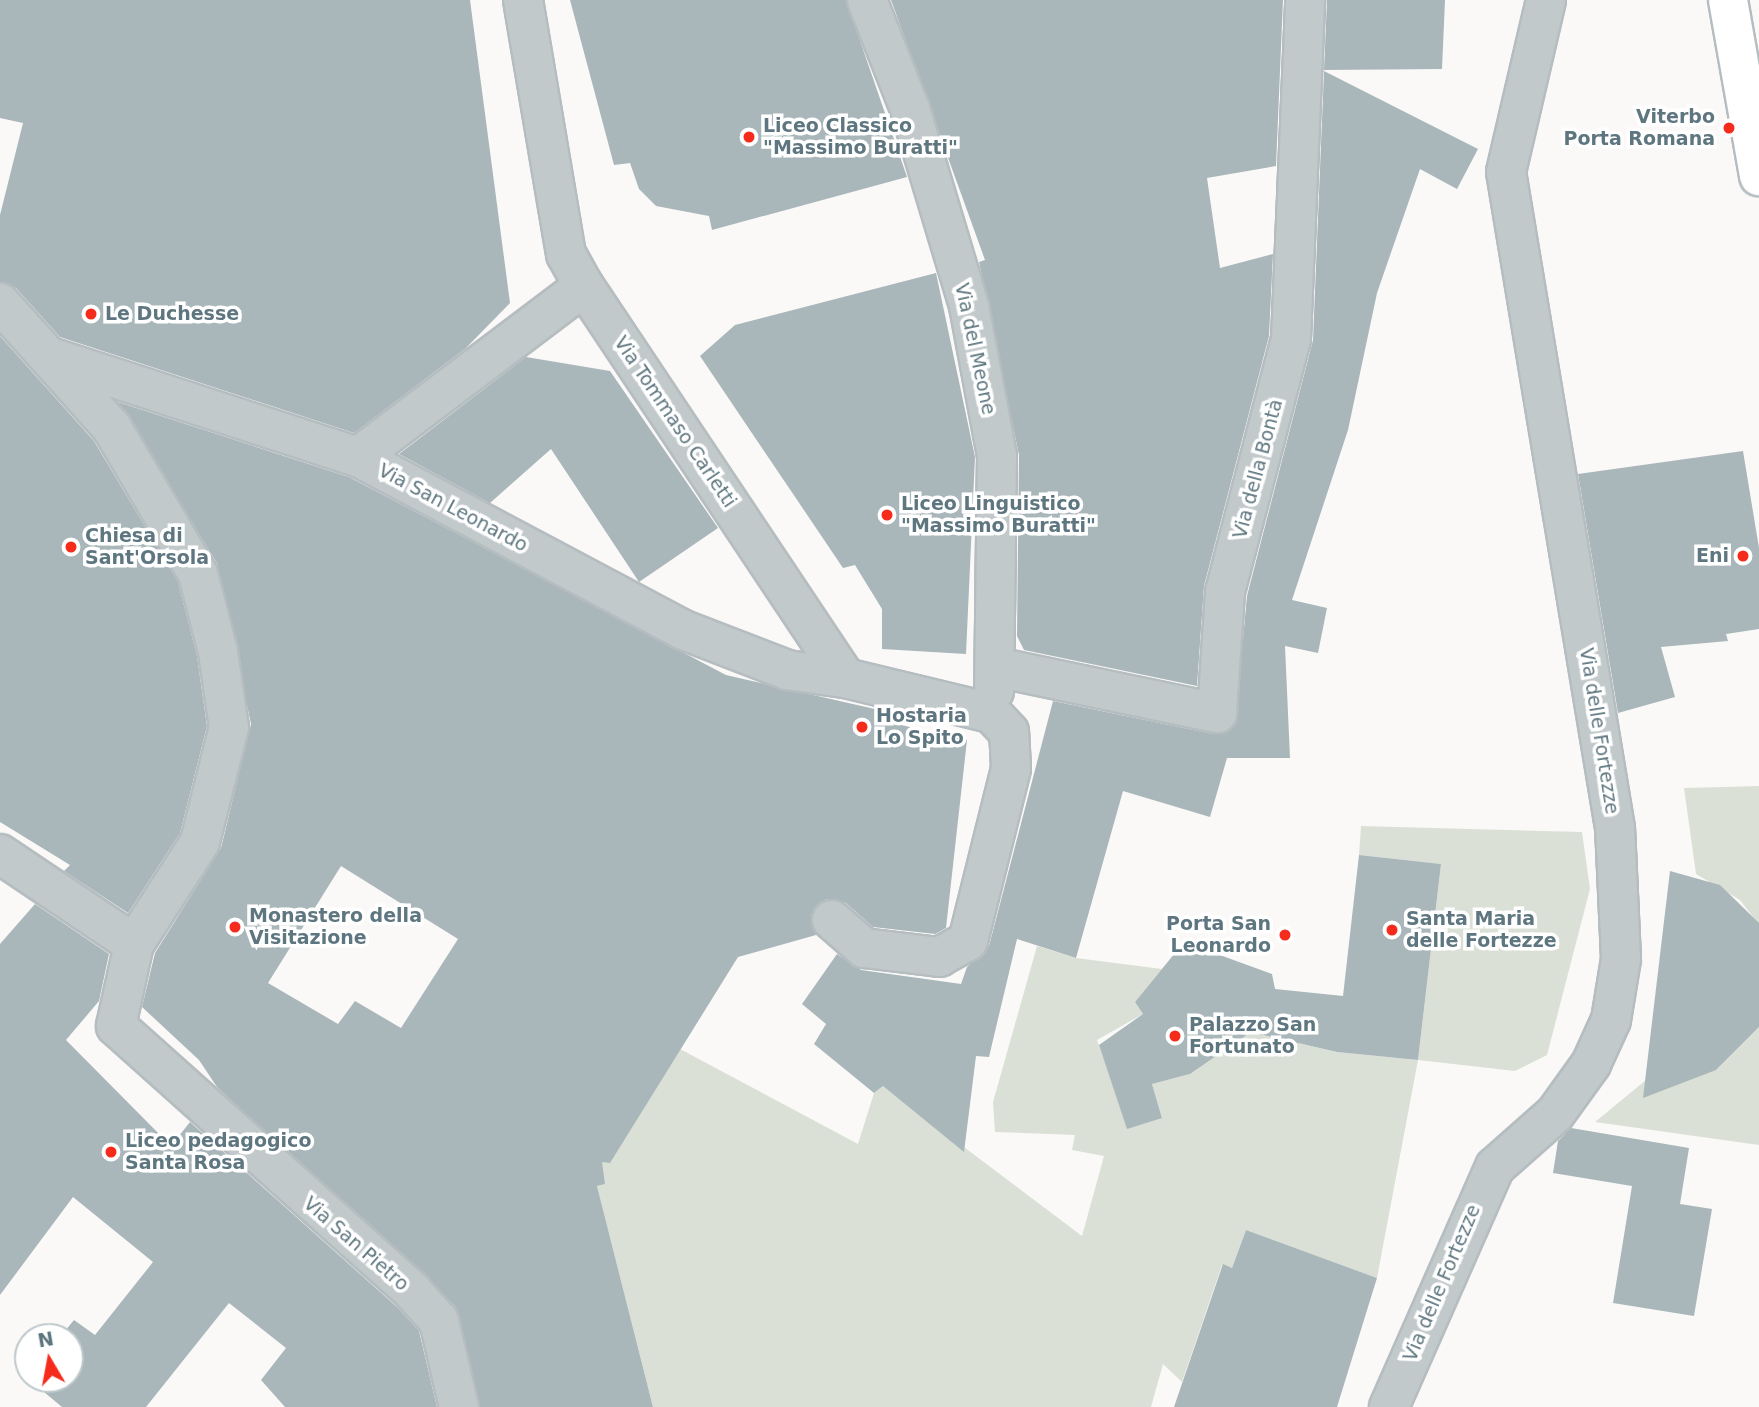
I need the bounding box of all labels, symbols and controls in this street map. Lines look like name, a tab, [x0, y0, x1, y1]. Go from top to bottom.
place label: Viterbo Porta Romana	[1563, 106, 1715, 150]
place label: Liceo Classico "Massimo Buratti"	[763, 115, 958, 159]
marker: Viterbo Porta Romana	[1721, 120, 1737, 136]
marker: Liceo Classico "Massimo Buratti"	[741, 129, 757, 145]
street label: Via del Meone	[950, 281, 1000, 417]
place label: Le Duchesse	[105, 303, 239, 325]
marker: Le Duchesse	[83, 306, 99, 322]
street label: Via Tommaso Carletti	[609, 332, 741, 512]
street label: Via della Bontà	[1228, 397, 1288, 541]
street label: Via San Leonardo	[374, 459, 532, 557]
place label: Liceo Linguistico "Massimo Buratti"	[901, 493, 1096, 537]
marker: Liceo Linguistico "Massimo Buratti"	[879, 507, 895, 523]
place label: Chiesa di Sant'Orsola	[85, 525, 209, 569]
marker: Chiesa di Sant'Orsola	[63, 539, 79, 555]
place label: Eni	[1696, 545, 1729, 567]
marker: Eni	[1735, 548, 1751, 564]
street label: Via delle Fortezze	[1575, 646, 1623, 816]
place label: Hostaria Lo Spito	[876, 705, 967, 749]
marker: Hostaria Lo Spito	[854, 719, 870, 735]
place label: Monastero della Visitazione	[249, 905, 422, 949]
place label: Santa Maria delle Fortezze	[1406, 908, 1557, 952]
place label: Porta San Leonardo	[1166, 913, 1271, 957]
marker: Monastero della Visitazione	[227, 919, 243, 935]
marker: Santa Maria delle Fortezze	[1384, 922, 1400, 938]
marker: Porta San Leonardo	[1277, 927, 1293, 943]
place label: Palazzo San Fortunato	[1189, 1014, 1316, 1058]
marker: Palazzo San Fortunato	[1167, 1028, 1183, 1044]
place label: Liceo pedagogico Santa Rosa	[125, 1130, 311, 1174]
marker: Liceo pedagogico Santa Rosa	[103, 1144, 119, 1160]
street label: Via San Pietro	[299, 1192, 413, 1296]
street label: Via delle Fortezze	[1399, 1201, 1485, 1365]
north arrow	[14, 1323, 84, 1393]
text: N	[36, 1327, 55, 1352]

